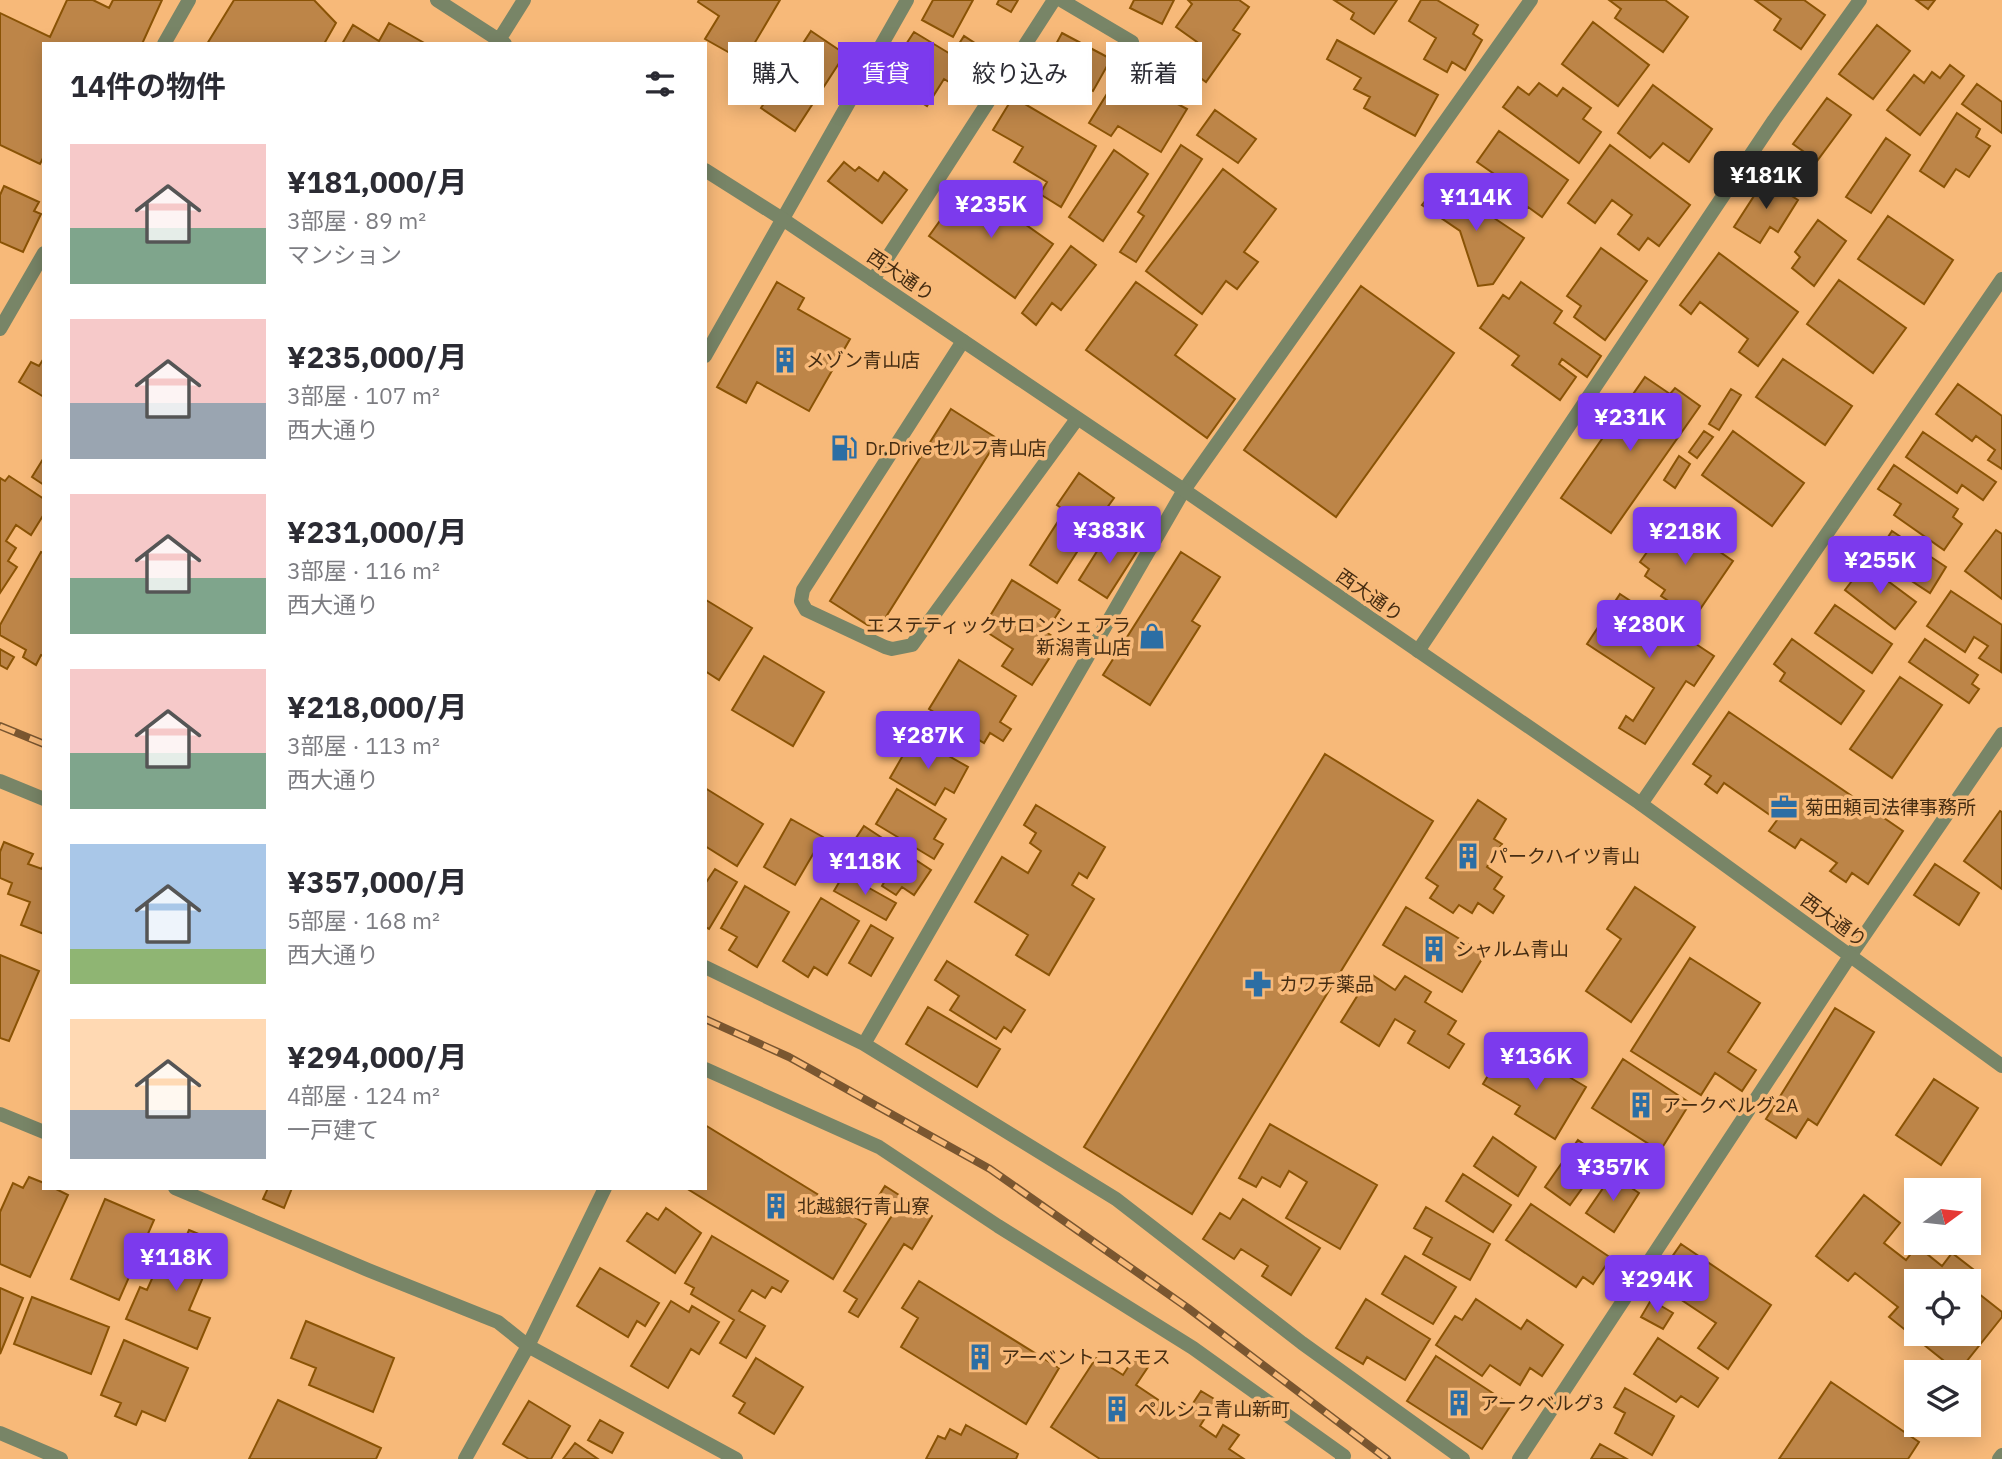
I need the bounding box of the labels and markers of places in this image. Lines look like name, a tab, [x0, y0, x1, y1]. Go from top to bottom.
pin: ¥181K	[1717, 152, 1815, 211]
pin: ¥114K	[1427, 174, 1525, 233]
pin: ¥235K	[942, 180, 1040, 240]
building icon: メゾン青山店	[770, 345, 800, 375]
place label: メゾン青山店	[806, 348, 920, 372]
pin: ¥231K	[1581, 393, 1679, 453]
fuel station icon: Dr.Driveセルフ青山店	[829, 433, 859, 463]
place label: Dr.Driveセルフ青山店	[865, 436, 1046, 460]
pin: ¥383K	[1060, 506, 1158, 566]
pin: ¥218K	[1636, 508, 1734, 567]
pin: ¥255K	[1831, 536, 1929, 596]
pin: ¥280K	[1600, 600, 1698, 660]
place label: エステティックサロンシェアラ 新潟青山店	[866, 613, 1131, 659]
shop icon: エステティックサロンシェアラ 新潟青山店	[1137, 621, 1167, 651]
pin: ¥287K	[879, 712, 977, 771]
office icon: 菊田頼司法律事務所	[1769, 792, 1799, 822]
place label: 菊田頼司法律事務所	[1805, 795, 1976, 819]
pin: ¥118K	[816, 838, 914, 897]
building icon: パークハイツ青山	[1453, 841, 1483, 871]
place label: パークハイツ青山	[1489, 844, 1640, 868]
building icon: シャルム青山	[1419, 934, 1449, 964]
place label: シャルム青山	[1455, 937, 1569, 961]
pharmacy icon: カワチ薬品	[1243, 969, 1273, 999]
place label: カワチ薬品	[1279, 972, 1374, 996]
pin: ¥136K	[1487, 1032, 1585, 1092]
building icon: アークベルグ2A	[1626, 1090, 1656, 1120]
place label: アークベルグ2A	[1662, 1093, 1798, 1117]
pin: ¥357K	[1564, 1144, 1662, 1203]
building icon: 北越銀行青山寮	[761, 1191, 791, 1221]
place label: 北越銀行青山寮	[797, 1194, 930, 1218]
pin: ¥118K	[127, 1234, 225, 1293]
pin: ¥294K	[1608, 1256, 1706, 1315]
building icon: アーベントコスモス	[965, 1342, 995, 1372]
place label: アーベントコスモス	[1001, 1345, 1171, 1369]
building icon: アークベルグ3	[1444, 1388, 1474, 1418]
place label: アークベルグ3	[1480, 1391, 1604, 1415]
building icon: ペルシュ青山新町	[1102, 1394, 1132, 1424]
place label: ペルシュ青山新町	[1138, 1397, 1290, 1421]

